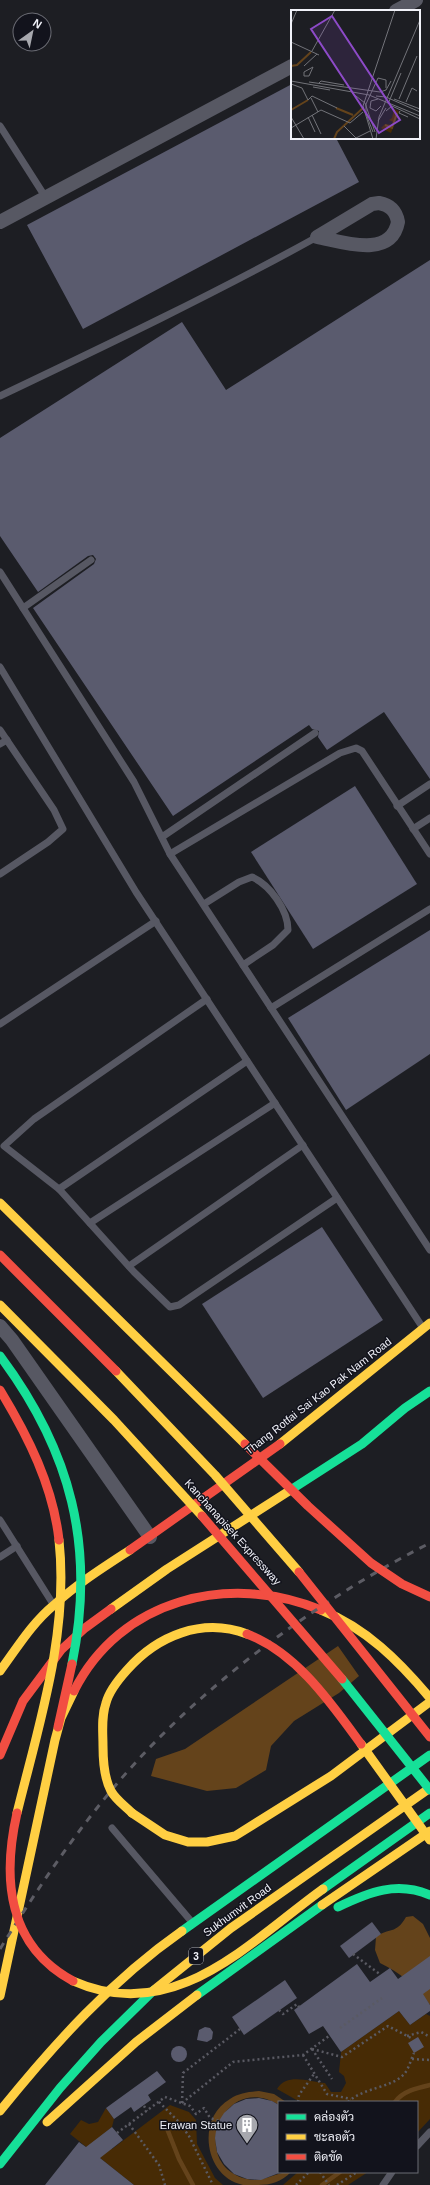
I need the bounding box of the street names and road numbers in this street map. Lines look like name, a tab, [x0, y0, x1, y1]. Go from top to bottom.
street label: Thang Rotfai Sai Kao Pak Nam Road	[243, 1335, 393, 1457]
street label: Kanchanapisek Expressway	[183, 1477, 284, 1588]
street label: Sukhumvit Road	[201, 1881, 273, 1939]
road number: 3	[189, 1948, 203, 1964]

